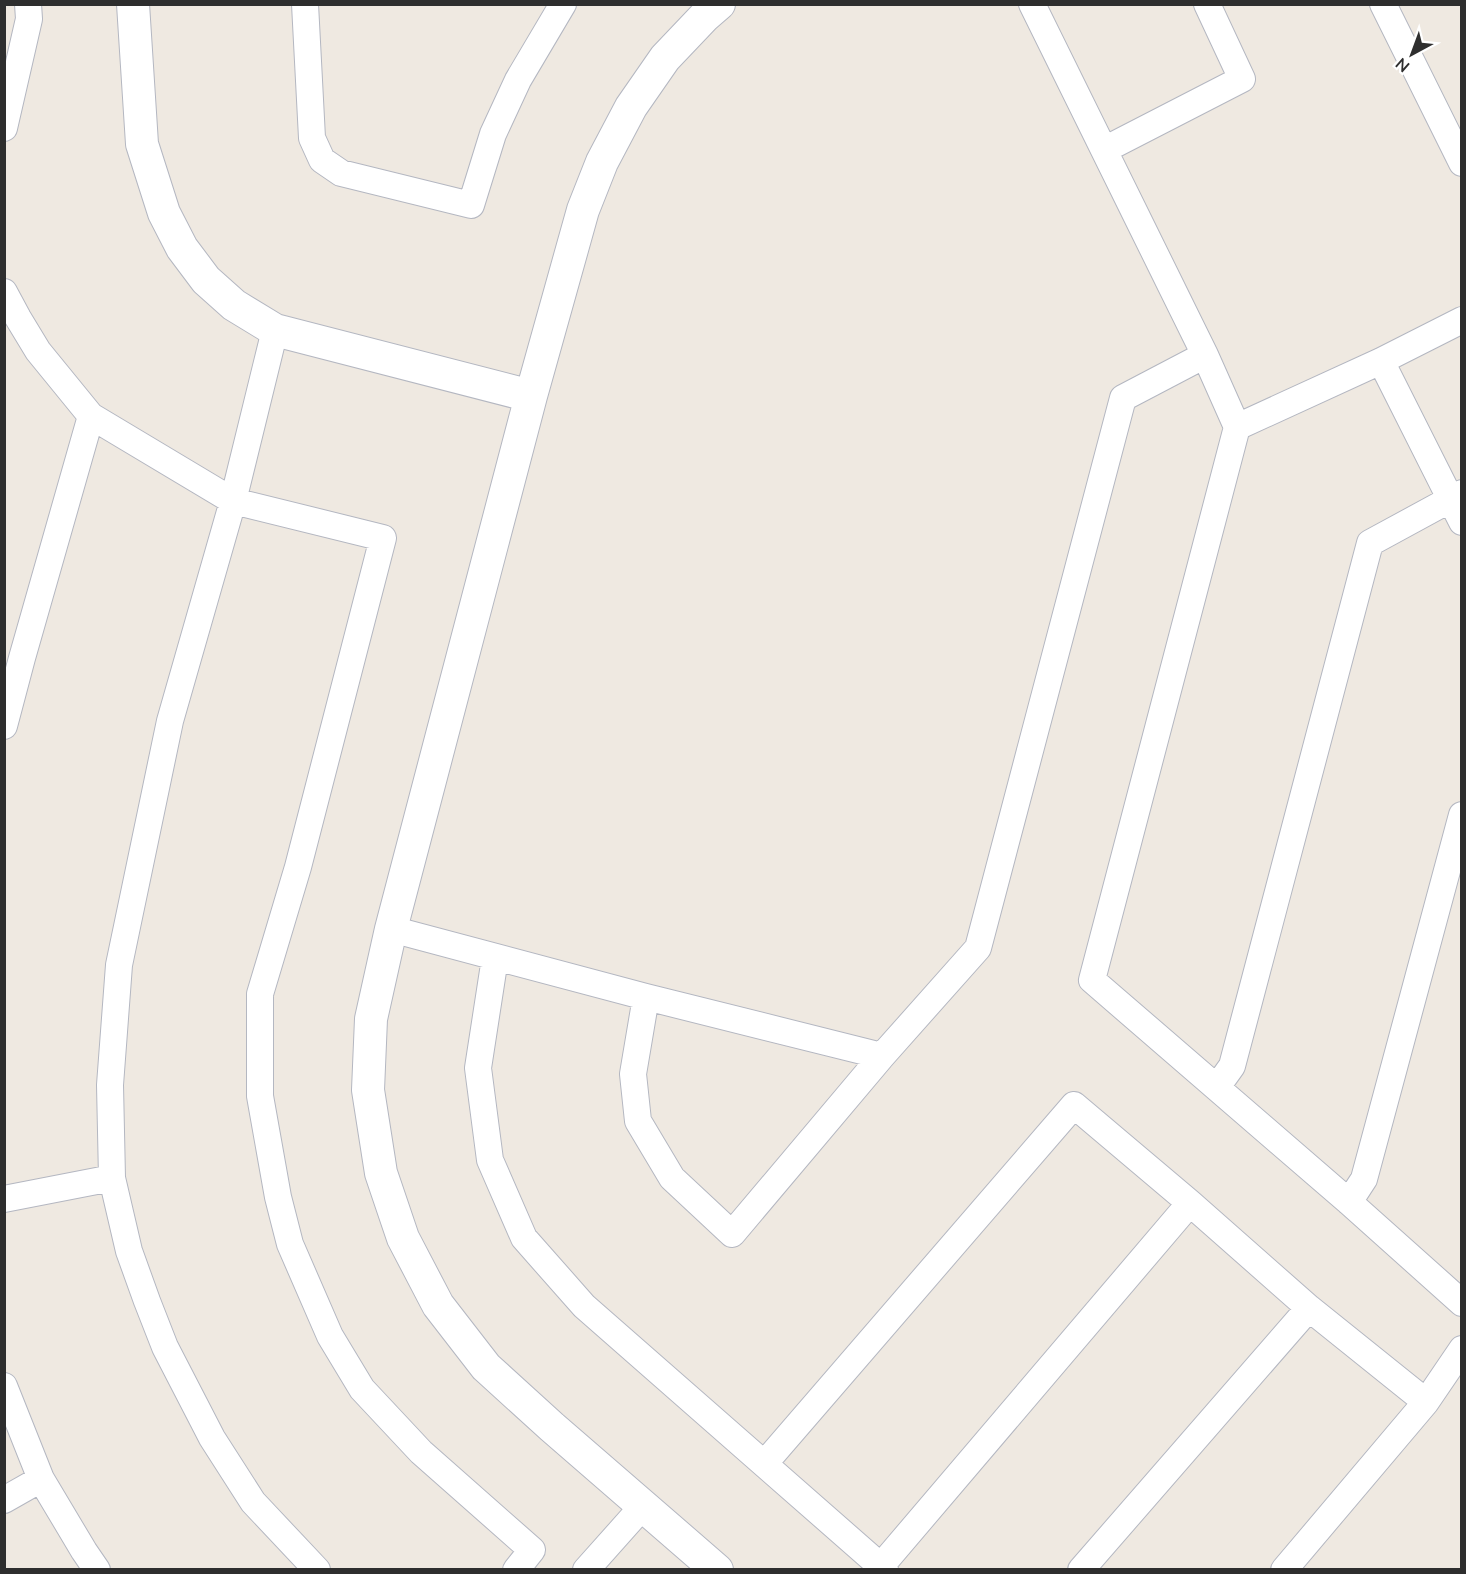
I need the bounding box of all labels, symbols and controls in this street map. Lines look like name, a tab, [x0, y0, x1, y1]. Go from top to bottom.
north arrow	[1382, 24, 1442, 84]
text: N	[1391, 54, 1413, 77]

